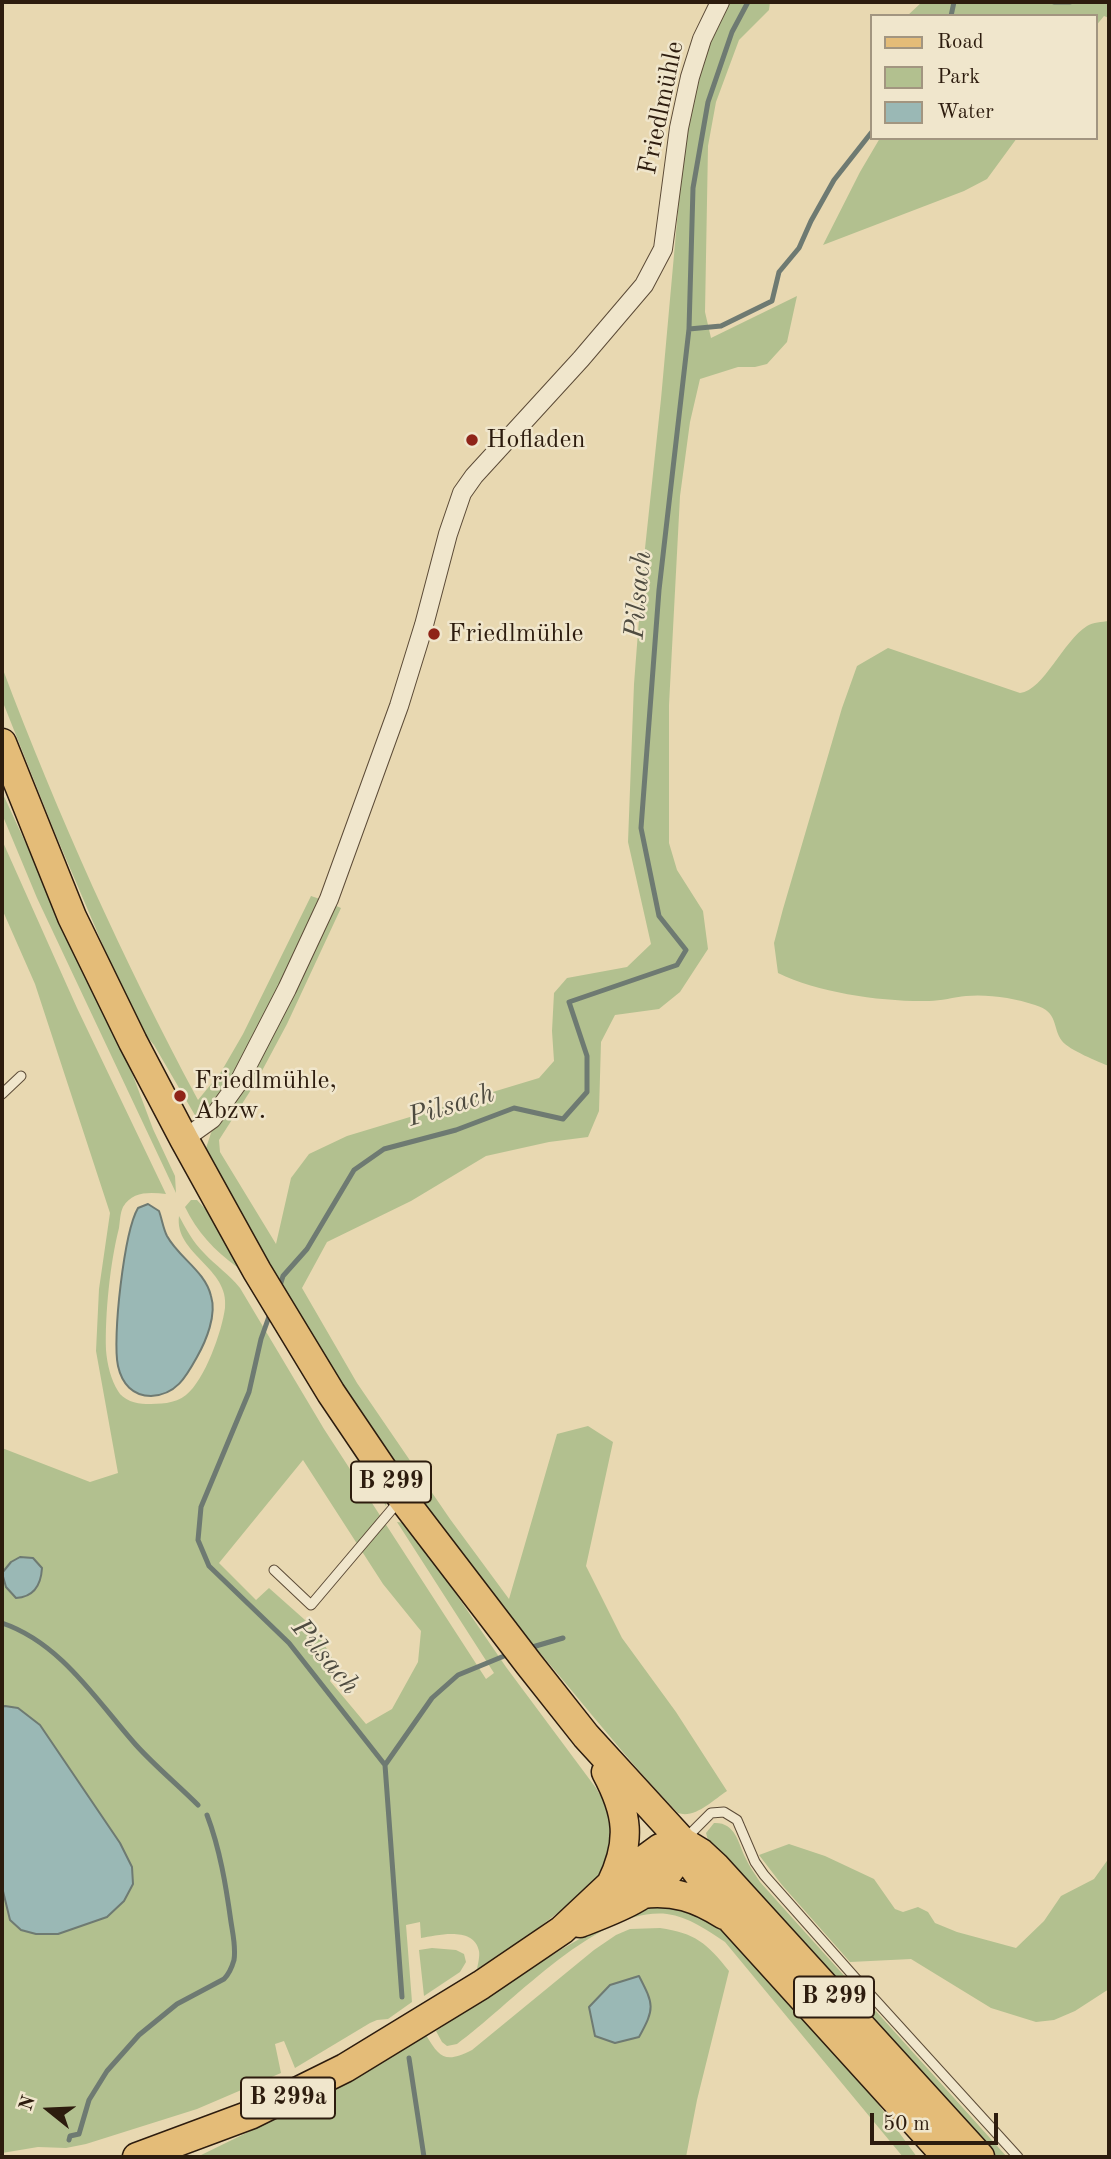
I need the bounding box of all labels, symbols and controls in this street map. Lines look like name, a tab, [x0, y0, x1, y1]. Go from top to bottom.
legend	[870, 14, 1097, 140]
text: Road	[937, 32, 984, 53]
street label: Friedlmühle	[633, 39, 691, 177]
text: Park	[937, 67, 980, 88]
text: Water	[937, 102, 994, 123]
place label: Hofladen	[486, 424, 586, 456]
marker: Hofladen	[464, 432, 480, 448]
water label: Pilsach	[618, 549, 660, 641]
place label: Friedlmühle	[448, 618, 583, 650]
marker: Friedlmühle	[426, 626, 442, 642]
place label: Friedlmühle, Abzw.	[194, 1065, 337, 1126]
water label: Pilsach	[404, 1077, 498, 1135]
marker: Friedlmühle, Abzw.	[172, 1088, 188, 1104]
road number: B 299	[351, 1462, 431, 1502]
water label: Pilsach	[284, 1612, 366, 1702]
road number: B 299	[794, 1976, 874, 2018]
north arrow	[14, 2075, 84, 2145]
road number: B 299a	[241, 2078, 335, 2118]
text: N	[17, 2094, 40, 2113]
scale bar	[873, 2100, 1001, 2144]
text: 50 m	[883, 2114, 930, 2135]

